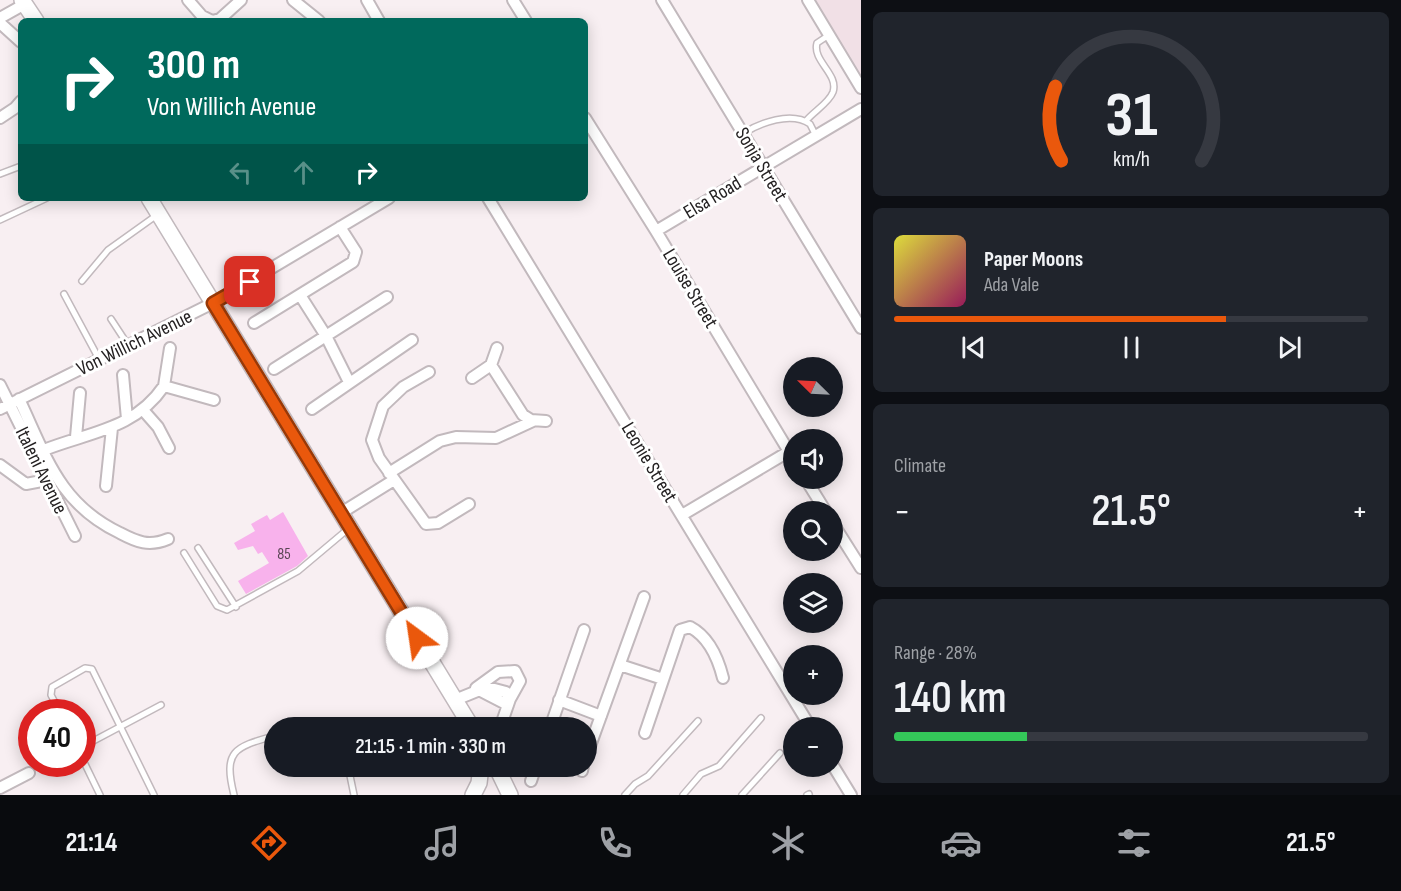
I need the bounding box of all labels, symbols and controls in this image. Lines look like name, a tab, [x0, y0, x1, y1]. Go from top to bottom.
text: 300 m	[147, 40, 240, 91]
icon: right	[48, 42, 126, 120]
text: 31	[1105, 79, 1157, 154]
text: Von Willich Avenue	[147, 91, 316, 123]
street label: Sonja Street	[730, 123, 793, 206]
text: km/h	[1112, 147, 1150, 172]
icon: left	[224, 156, 257, 189]
icon: ahead	[287, 156, 320, 189]
icon: right	[350, 156, 383, 189]
street label: Elsa Road	[679, 171, 746, 224]
street label: Louise Street	[657, 245, 723, 332]
text: Paper Moons	[984, 246, 1083, 273]
pin	[224, 256, 275, 307]
icon: arrive	[233, 265, 266, 298]
text: Ada Vale	[984, 273, 1039, 297]
street label: Von Willich Avenue	[73, 305, 196, 381]
icon: previous	[957, 331, 990, 364]
icon: pause	[1115, 331, 1148, 364]
icon: next	[1273, 331, 1306, 364]
north arrow	[783, 357, 843, 417]
map controls	[783, 357, 843, 777]
street label: Leonie Street	[616, 418, 682, 507]
street label: Italeni Avenue	[10, 423, 72, 518]
button: sound	[783, 429, 843, 489]
text: Climate	[894, 454, 946, 478]
text: 21.5°	[1091, 484, 1171, 539]
text: −	[894, 492, 910, 532]
text: +	[1352, 492, 1368, 532]
button: search	[783, 501, 843, 561]
house number: 85	[277, 545, 291, 564]
button: layers	[783, 573, 843, 633]
position arrow	[385, 606, 449, 670]
text: Range · 28%	[894, 641, 977, 665]
button: +	[783, 645, 843, 705]
text: 140 km	[894, 671, 1007, 726]
speed limit sign: 40	[18, 699, 96, 777]
button: −	[783, 717, 843, 777]
text: 21:15 · 1 min · 330 m	[355, 733, 506, 760]
icon: directions	[248, 822, 290, 864]
icon: music	[421, 822, 463, 864]
icon: phone	[594, 822, 636, 864]
icon: climate	[767, 822, 809, 864]
icon: car	[940, 822, 982, 864]
icon: filters	[1113, 822, 1155, 864]
text: 21:14	[65, 827, 117, 859]
text: 21.5°	[1286, 827, 1335, 859]

